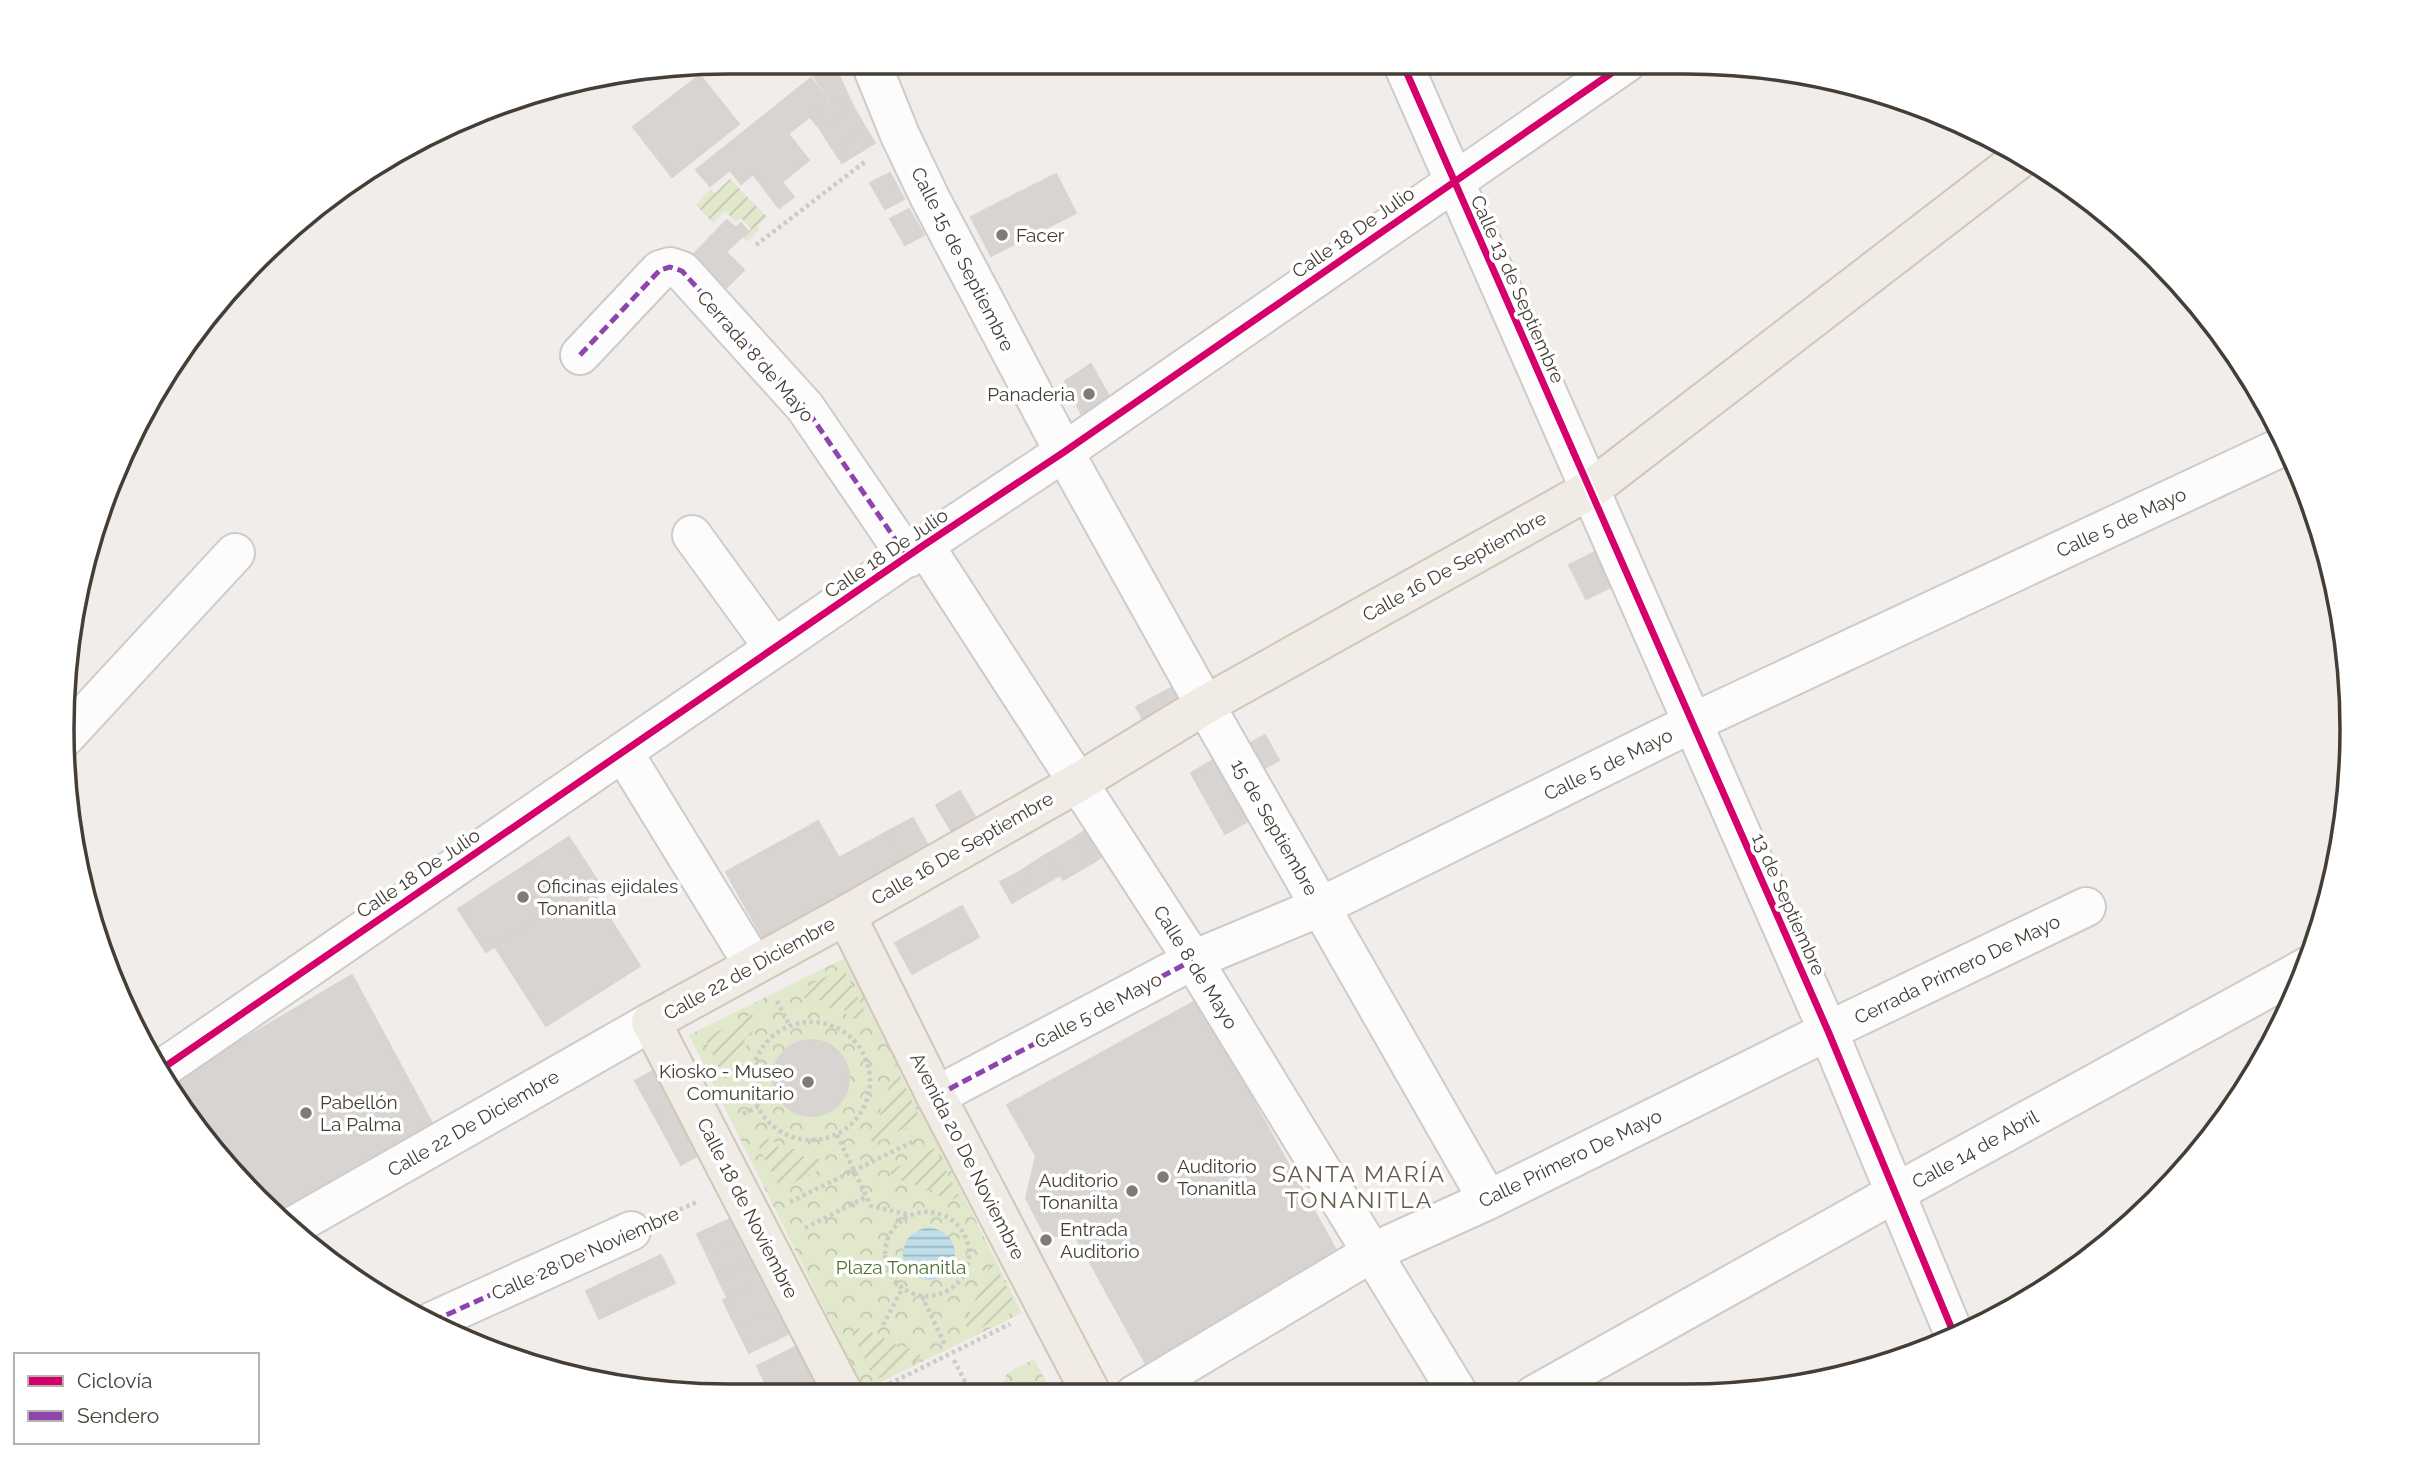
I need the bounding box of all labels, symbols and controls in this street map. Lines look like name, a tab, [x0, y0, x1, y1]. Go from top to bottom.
street label: Calle 15 de Septiembre	[907, 163, 1019, 355]
street label: Calle 18 De Julio	[1288, 182, 1418, 282]
street label: Calle 13 de Septiembre	[1467, 192, 1569, 386]
place label: Facer	[1016, 224, 1065, 246]
marker: Facer	[994, 227, 1010, 243]
street label: Cerrada 8 de Mayo	[693, 286, 819, 426]
place label: Panaderia	[987, 383, 1075, 405]
marker: Panaderia	[1081, 386, 1097, 402]
street label: Calle 5 de Mayo	[2053, 482, 2189, 562]
street label: Calle 18 De Julio	[820, 504, 952, 602]
street label: Calle 16 De Septiembre	[1358, 506, 1550, 626]
street label: Calle 5 de Mayo	[1540, 723, 1676, 805]
street label: 15 de Septiembre	[1227, 755, 1323, 899]
street label: Calle 16 De Septiembre	[867, 787, 1057, 909]
street label: Calle 18 De Julio	[352, 824, 484, 922]
street label: 13 de Septiembre	[1748, 829, 1830, 979]
place label: Oficinas ejidales Tonanitla	[537, 875, 678, 919]
marker: Oficinas ejidales Tonanitla	[515, 889, 531, 905]
street label: Calle 8 de Mayo	[1149, 901, 1243, 1033]
street label: Cerrada Primero De Mayo	[1851, 910, 2063, 1028]
street label: Calle 22 de Diciembre	[660, 912, 838, 1024]
street label: Calle 5 de Mayo	[1031, 967, 1165, 1053]
street label: Avenida 20 De Noviembre	[906, 1049, 1030, 1263]
place label: Kiosko - Museo Comunitario	[659, 1060, 794, 1104]
street label: Calle 22 De Diciembre	[383, 1065, 563, 1181]
marker: Kiosko - Museo Comunitario	[800, 1074, 816, 1090]
place label: Pabellón La Palma	[320, 1091, 401, 1135]
street label: Calle Primero De Mayo	[1475, 1104, 1665, 1212]
marker: Pabellón La Palma	[298, 1105, 314, 1121]
street label: Calle 14 de Abril	[1908, 1105, 2043, 1193]
street label: Calle 18 de Noviembre	[693, 1114, 803, 1302]
place label: Auditorio Tonanitla	[1177, 1155, 1257, 1199]
district label: SANTA MARÍA TONANITLA	[1272, 1160, 1446, 1213]
place label: Auditorio Tonanilta	[1039, 1169, 1118, 1213]
marker: Auditorio Tonanitla	[1155, 1169, 1171, 1185]
marker: Auditorio Tonanilta	[1124, 1183, 1140, 1199]
street label: Calle 28 De Noviembre	[488, 1202, 682, 1304]
place label: Entrada Auditorio	[1060, 1218, 1140, 1262]
marker: Entrada Auditorio	[1038, 1232, 1054, 1248]
park label: Plaza Tonanitla	[836, 1256, 966, 1278]
legend	[14, 1353, 259, 1444]
text: Ciclovía	[77, 1368, 153, 1393]
text: Sendero	[77, 1403, 159, 1428]

